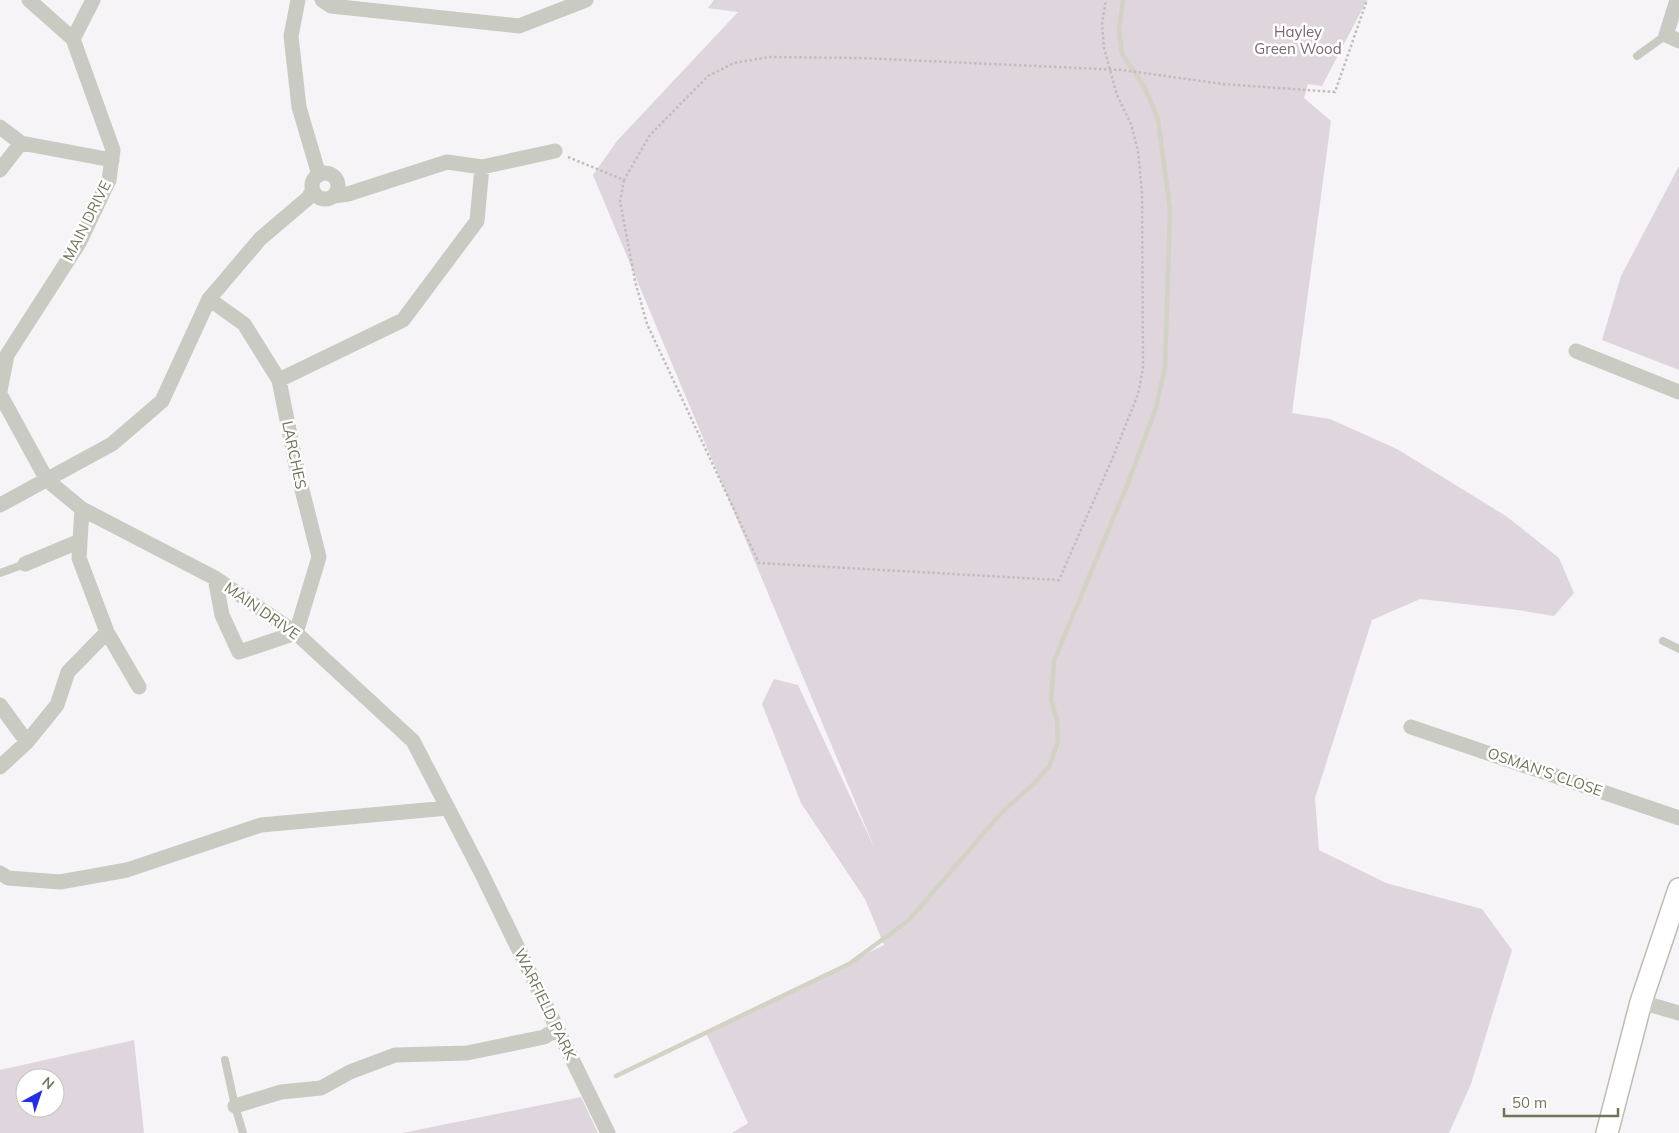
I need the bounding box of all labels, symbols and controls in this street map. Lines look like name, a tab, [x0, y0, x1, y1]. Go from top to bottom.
park label: Hayley Green Wood	[1254, 22, 1342, 58]
street label: MAIN DRIVE	[58, 177, 115, 264]
street label: LARCHES	[278, 419, 311, 491]
street label: MAIN DRIVE	[221, 578, 304, 644]
street label: OSMAN'S CLOSE	[1485, 743, 1605, 800]
street label: WARFIELD PARK	[510, 945, 581, 1063]
north arrow	[15, 1068, 65, 1118]
text: N	[39, 1073, 58, 1093]
scale bar	[1504, 1086, 1618, 1118]
text: 50 m	[1512, 1093, 1547, 1112]

